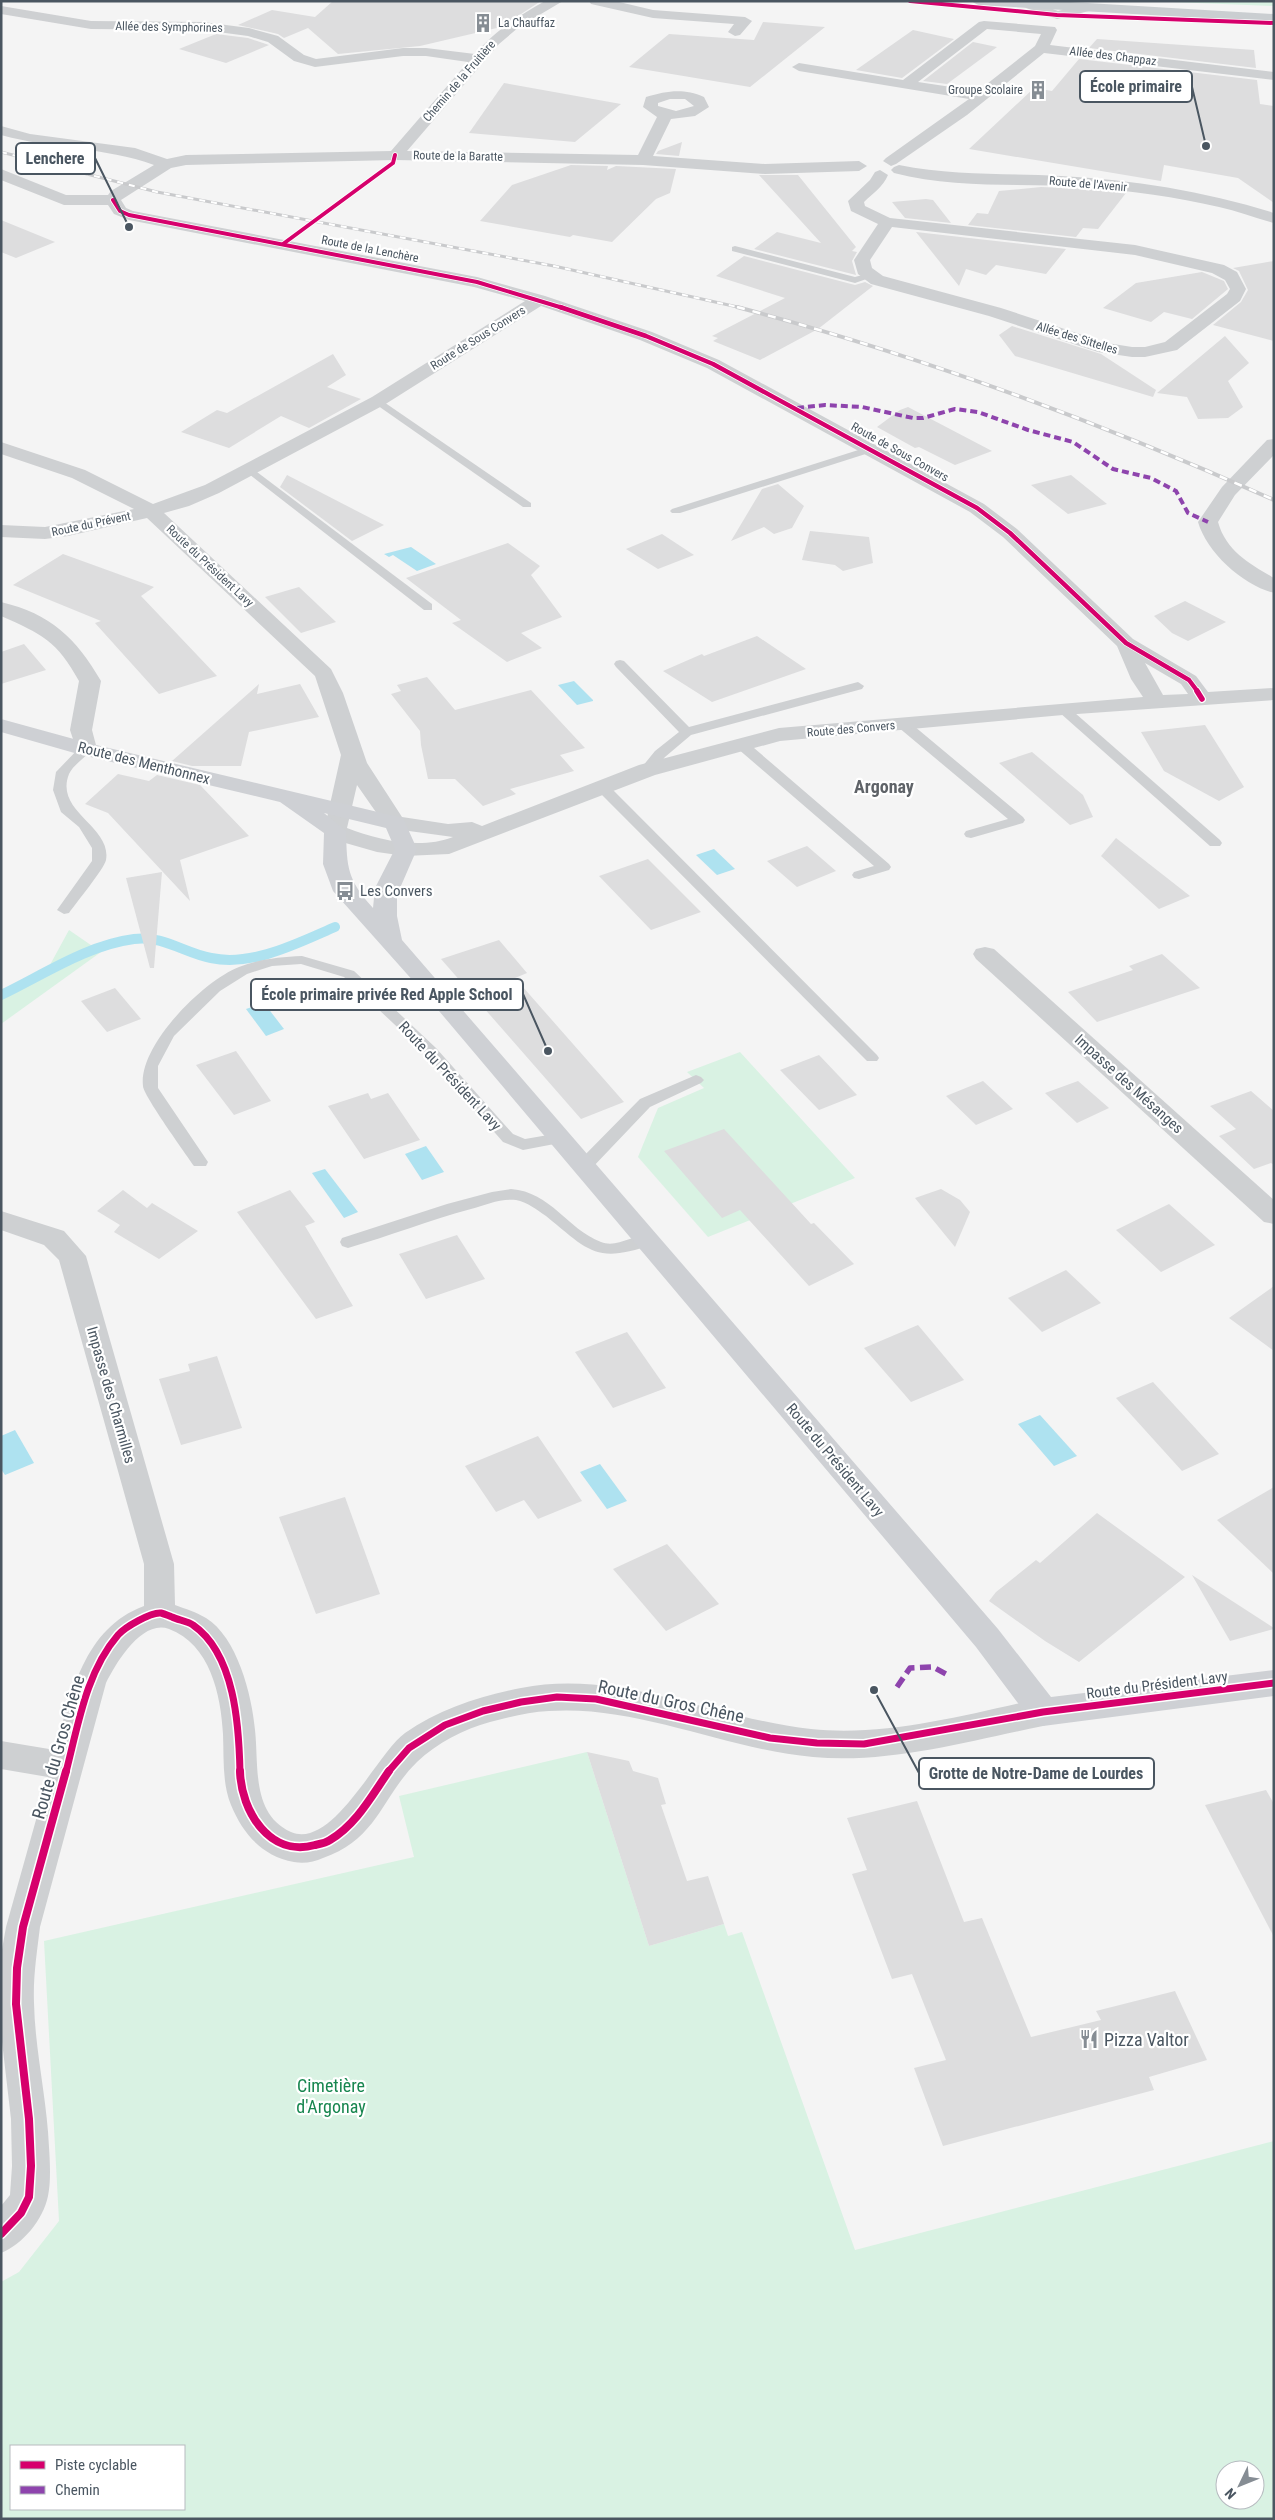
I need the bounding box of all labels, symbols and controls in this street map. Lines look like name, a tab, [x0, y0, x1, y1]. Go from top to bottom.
building icon: La Chauffaz	[472, 12, 494, 34]
place label: La Chauffaz	[498, 16, 555, 30]
street label: Allée des Symphorines	[115, 19, 223, 35]
street label: Chemin de la Fruitière	[420, 37, 498, 125]
street label: Allée des Chappaz	[1069, 44, 1157, 68]
callout: École primaire	[1080, 71, 1192, 102]
text: École primaire	[1090, 77, 1182, 96]
building icon: Groupe Scolaire	[1027, 79, 1049, 101]
place label: Groupe Scolaire	[948, 83, 1023, 97]
callout: Lenchere	[16, 143, 95, 174]
street label: Route de la Baratte	[413, 148, 503, 164]
text: Lenchere	[26, 149, 85, 168]
street label: Route de l'Avenir	[1048, 174, 1128, 194]
street label: Route de la Lenchère	[320, 233, 420, 265]
street label: Route de Sous Convers	[428, 303, 528, 373]
street label: Allée des Sittelles	[1035, 319, 1119, 357]
street label: Route de Sous Convers	[849, 419, 951, 485]
street label: Route du Prévent	[50, 509, 132, 539]
street label: Route du Président Lavy	[164, 522, 256, 610]
street label: Route des Convers	[806, 718, 896, 740]
street label: Route des Menthonnex	[76, 738, 212, 788]
district label: Argonay	[854, 776, 914, 797]
bus stop icon: Les Convers	[334, 880, 356, 902]
place label: Les Convers	[360, 882, 433, 900]
callout: École primaire privée Red Apple School	[251, 979, 523, 1010]
text: École primaire privée Red Apple School	[261, 985, 513, 1004]
street label: Route du Président Lavy	[395, 1018, 505, 1134]
street label: Impasse des Mésanges	[1071, 1031, 1187, 1137]
street label: Impasse des Charmilles	[83, 1324, 139, 1466]
street label: Route du Président Lavy	[782, 1400, 888, 1520]
street label: Route du Président Lavy	[1085, 1667, 1229, 1703]
street label: Route du Gros Chêne	[27, 1673, 89, 1821]
street label: Route du Gros Chêne	[596, 1675, 746, 1727]
callout: Grotte de Notre-Dame de Lourdes	[919, 1758, 1154, 1789]
text: Grotte de Notre-Dame de Lourdes	[929, 1764, 1143, 1783]
restaurant icon: Pizza Valtor	[1078, 2028, 1100, 2050]
place label: Pizza Valtor	[1104, 2029, 1189, 2050]
park label: Cimetière d'Argonay	[296, 2075, 366, 2117]
legend	[10, 2445, 185, 2510]
text: Piste cyclable	[55, 2456, 137, 2474]
north arrow	[1215, 2460, 1265, 2510]
text: Chemin	[55, 2481, 100, 2499]
text: N	[1222, 2485, 1239, 2502]

